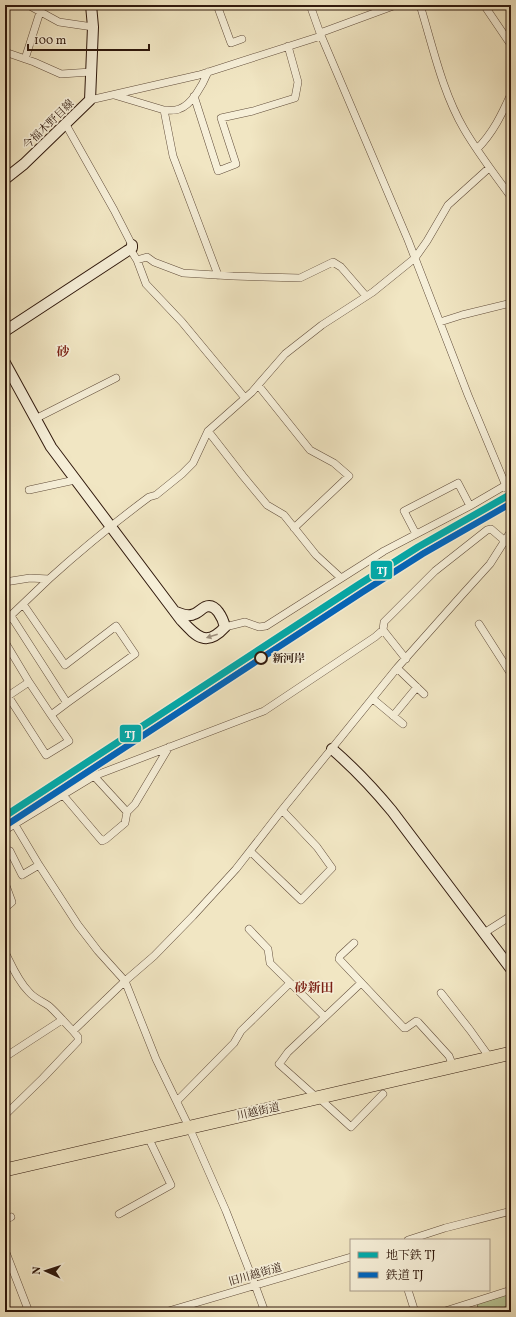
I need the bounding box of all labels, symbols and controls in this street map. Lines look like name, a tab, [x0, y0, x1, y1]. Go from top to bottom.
scale bar	[28, 26, 149, 52]
text: 100 m	[34, 33, 67, 49]
street label: 今福木野目線	[20, 97, 78, 153]
district label: 砂	[56, 344, 70, 362]
line badge: TJ	[370, 560, 393, 580]
text: TJ	[376, 564, 388, 579]
one-way arrow	[205, 633, 217, 639]
marker: 新河岸	[254, 651, 268, 665]
place label: 新河岸	[272, 652, 305, 667]
line badge: TJ	[119, 724, 142, 743]
text: TJ	[124, 728, 136, 743]
district label: 砂新田	[294, 980, 334, 998]
street label: 川越街道	[235, 1100, 281, 1125]
legend	[350, 1239, 490, 1291]
text: 地下鉄 TJ	[386, 1248, 435, 1264]
north arrow	[26, 1251, 66, 1291]
street label: 旧川越街道	[227, 1261, 284, 1290]
text: N	[30, 1266, 45, 1275]
text: 鉄道 TJ	[385, 1268, 423, 1284]

